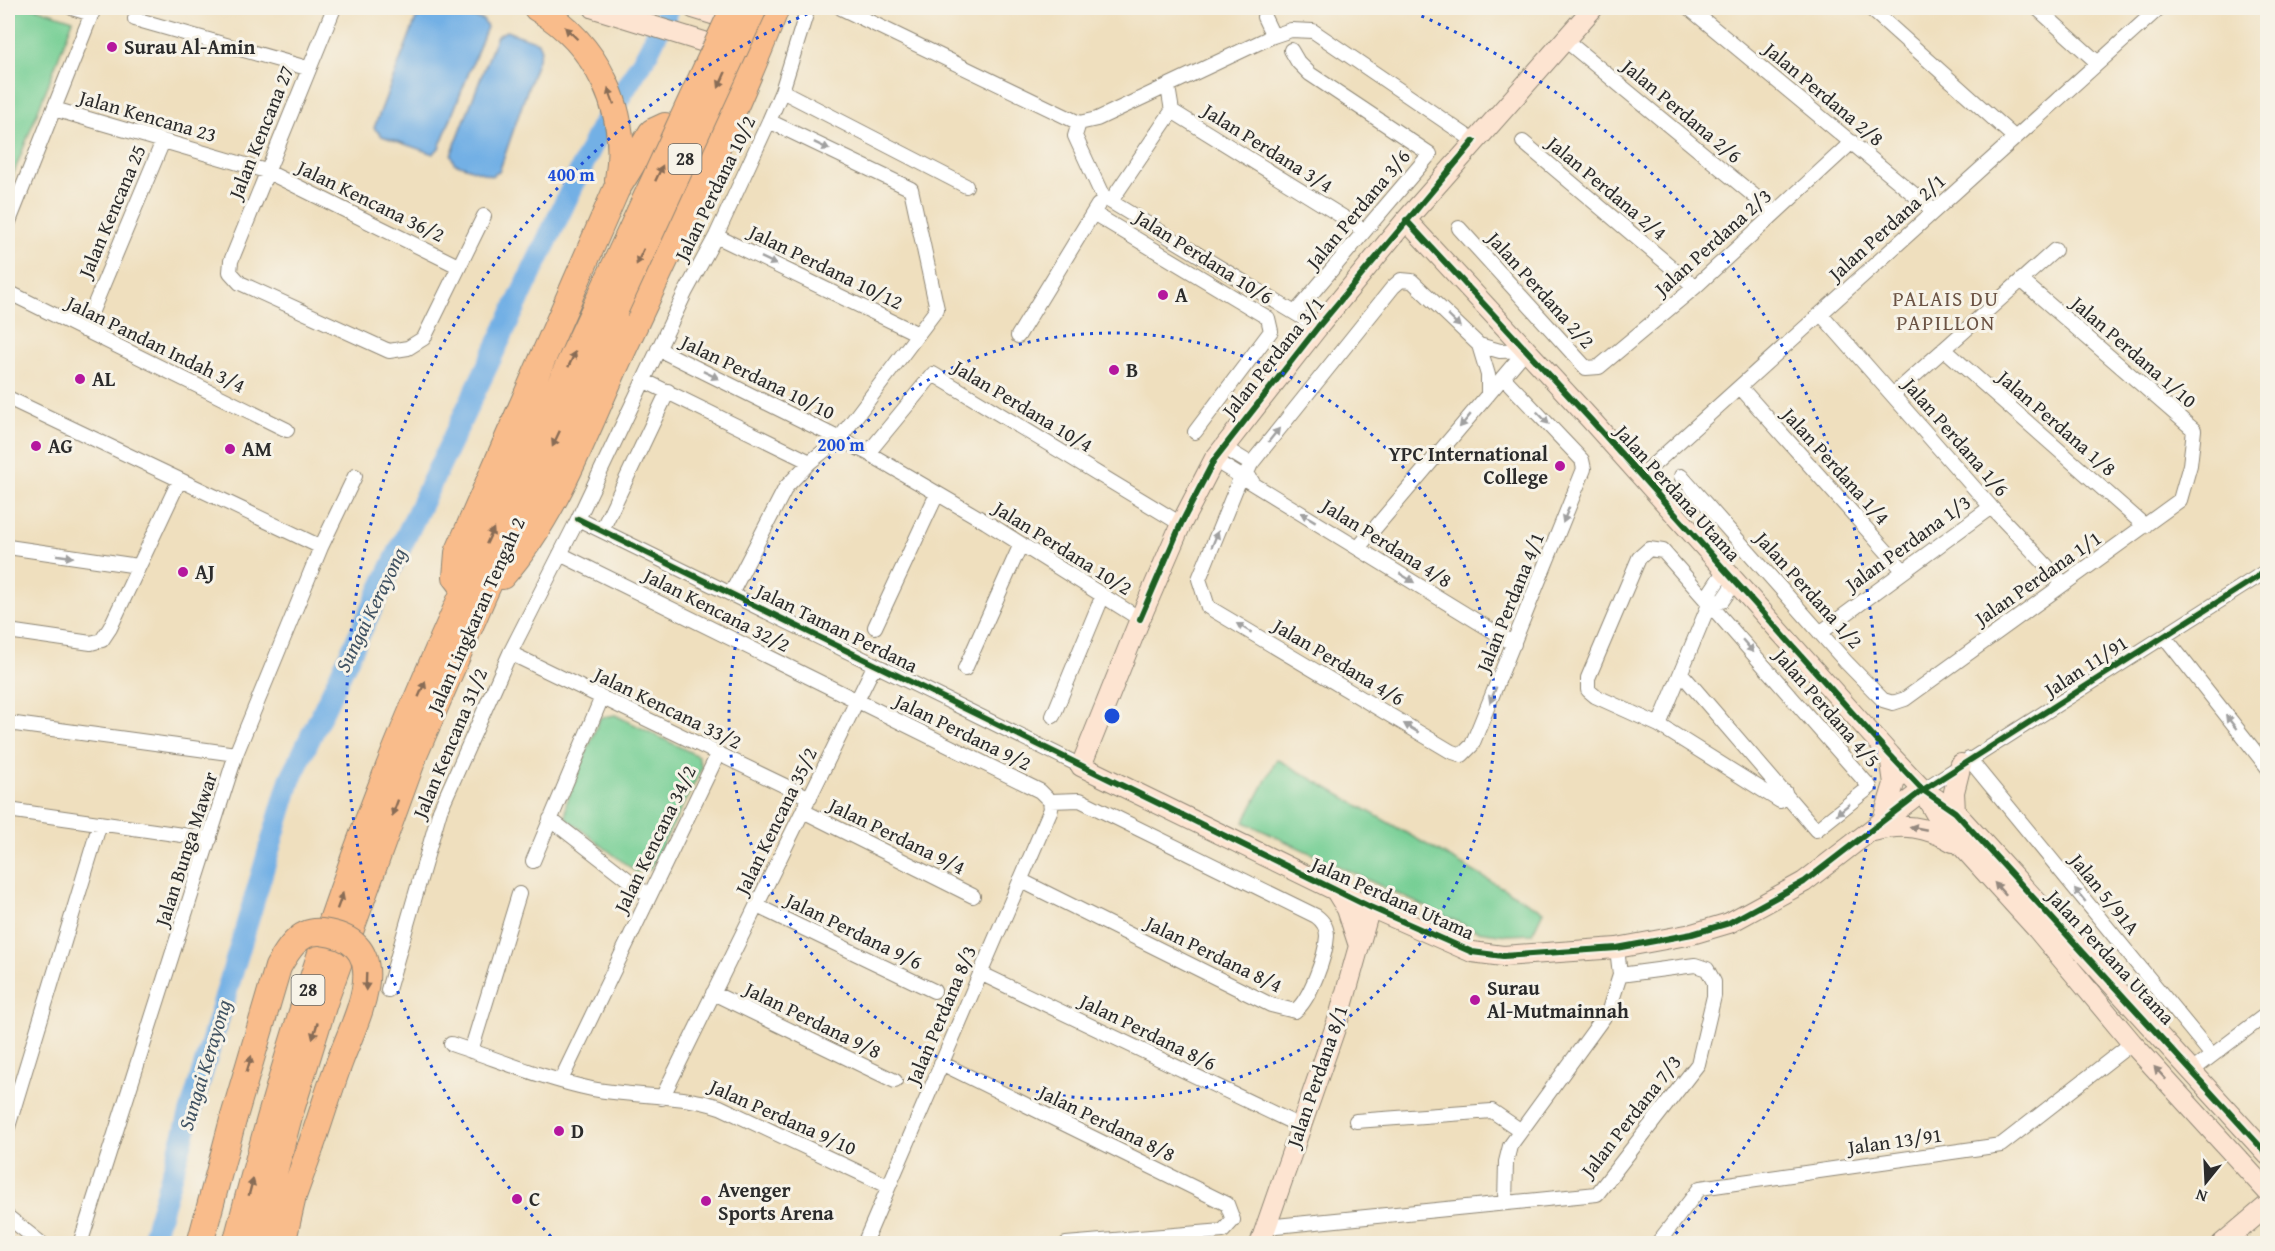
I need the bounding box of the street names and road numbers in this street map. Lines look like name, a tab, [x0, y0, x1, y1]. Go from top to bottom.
street label: Jalan Perdana 2/8	[1756, 33, 1891, 152]
street label: Jalan Perdana 2/6	[1614, 50, 1749, 169]
street label: Jalan Kencana 27	[219, 61, 300, 206]
street label: Jalan Kencana 23	[73, 81, 220, 149]
street label: Jalan Perdana 3/4	[1195, 94, 1339, 199]
street label: Jalan Perdana 10/2	[666, 110, 762, 268]
street label: Jalan Perdana 2/4	[1539, 127, 1674, 246]
street label: Jalan Kencana 25	[69, 140, 153, 284]
street label: Jalan Perdana 3/6	[1297, 142, 1416, 277]
road number: 28	[668, 144, 702, 174]
street label: Jalan Kencana 36/2	[290, 151, 450, 249]
street label: Jalan Perdana 2/1	[1820, 166, 1952, 289]
street label: Jalan Perdana 2/3	[1646, 181, 1778, 304]
street label: Jalan Perdana 10/6	[1127, 201, 1279, 311]
street label: Jalan Perdana 10/12	[742, 215, 908, 316]
street label: Jalan Perdana 2/2	[1479, 223, 1602, 355]
street label: Jalan Pandan Indah 3/4	[59, 286, 250, 399]
street label: Jalan Perdana 1/10	[2063, 287, 2204, 414]
street label: Jalan Perdana 3/1	[1213, 290, 1331, 426]
street label: Jalan Perdana 10/10	[674, 325, 840, 426]
street label: Jalan Perdana 10/4	[945, 351, 1099, 459]
street label: Jalan Perdana 1/8	[1989, 361, 2123, 482]
street label: Jalan Perdana 1/6	[1895, 369, 2016, 502]
street label: Jalan Perdana 1/4	[1774, 399, 1897, 531]
street label: Jalan Perdana Utama	[1607, 416, 1748, 568]
street label: Jalan Perdana 1/3	[1837, 487, 1976, 600]
street label: Jalan Perdana 4/8	[1314, 489, 1458, 594]
street label: Jalan Perdana 10/2	[986, 492, 1138, 602]
street label: Jalan Lingkaran Tengah 2	[418, 512, 532, 720]
street label: Jalan Perdana 1/2	[1747, 523, 1870, 655]
street label: Jalan Perdana 1/1	[1966, 523, 2107, 634]
street label: Jalan Perdana 4/1	[1467, 528, 1551, 679]
street label: Jalan Kencana 32/2	[636, 559, 795, 659]
street label: Jalan Taman Perdana	[749, 574, 923, 680]
street label: Jalan Perdana 4/6	[1266, 609, 1410, 712]
street label: Jalan 11/91	[2036, 628, 2133, 705]
street label: Jalan Perdana 4/5	[1766, 640, 1887, 773]
street label: Jalan Kencana 33/2	[587, 658, 747, 756]
street label: Jalan Kencana 31/2	[404, 663, 494, 825]
street label: Jalan Perdana 9/2	[887, 685, 1036, 777]
street label: Jalan Kencana 35/2	[726, 742, 824, 902]
street label: Jalan Kencana 34/2	[605, 760, 703, 920]
street label: Jalan Bunga Mawar	[146, 768, 224, 933]
street label: Jalan Perdana 9/4	[821, 789, 970, 881]
street label: Jalan 5/91A	[2062, 845, 2147, 940]
street label: Jalan Perdana Utama	[1304, 847, 1480, 947]
street label: Jalan Perdana Utama	[2039, 880, 2182, 1031]
street label: Jalan Perdana 9/6	[778, 884, 927, 976]
street label: Jalan Perdana 8/4	[1138, 907, 1287, 999]
street label: Jalan Perdana 8/3	[897, 941, 983, 1092]
street label: Jalan Perdana 9/8	[737, 973, 886, 1065]
road number: 28	[292, 975, 324, 1005]
street label: Jalan Perdana 8/6	[1072, 985, 1221, 1077]
street label: Jalan Perdana 8/1	[1278, 1001, 1354, 1154]
street label: Jalan Perdana 7/3	[1572, 1048, 1688, 1186]
street label: Jalan Perdana 9/10	[702, 1070, 861, 1162]
street label: Jalan Perdana 8/8	[1031, 1076, 1180, 1168]
street label: Jalan 13/91	[1843, 1120, 1944, 1162]

